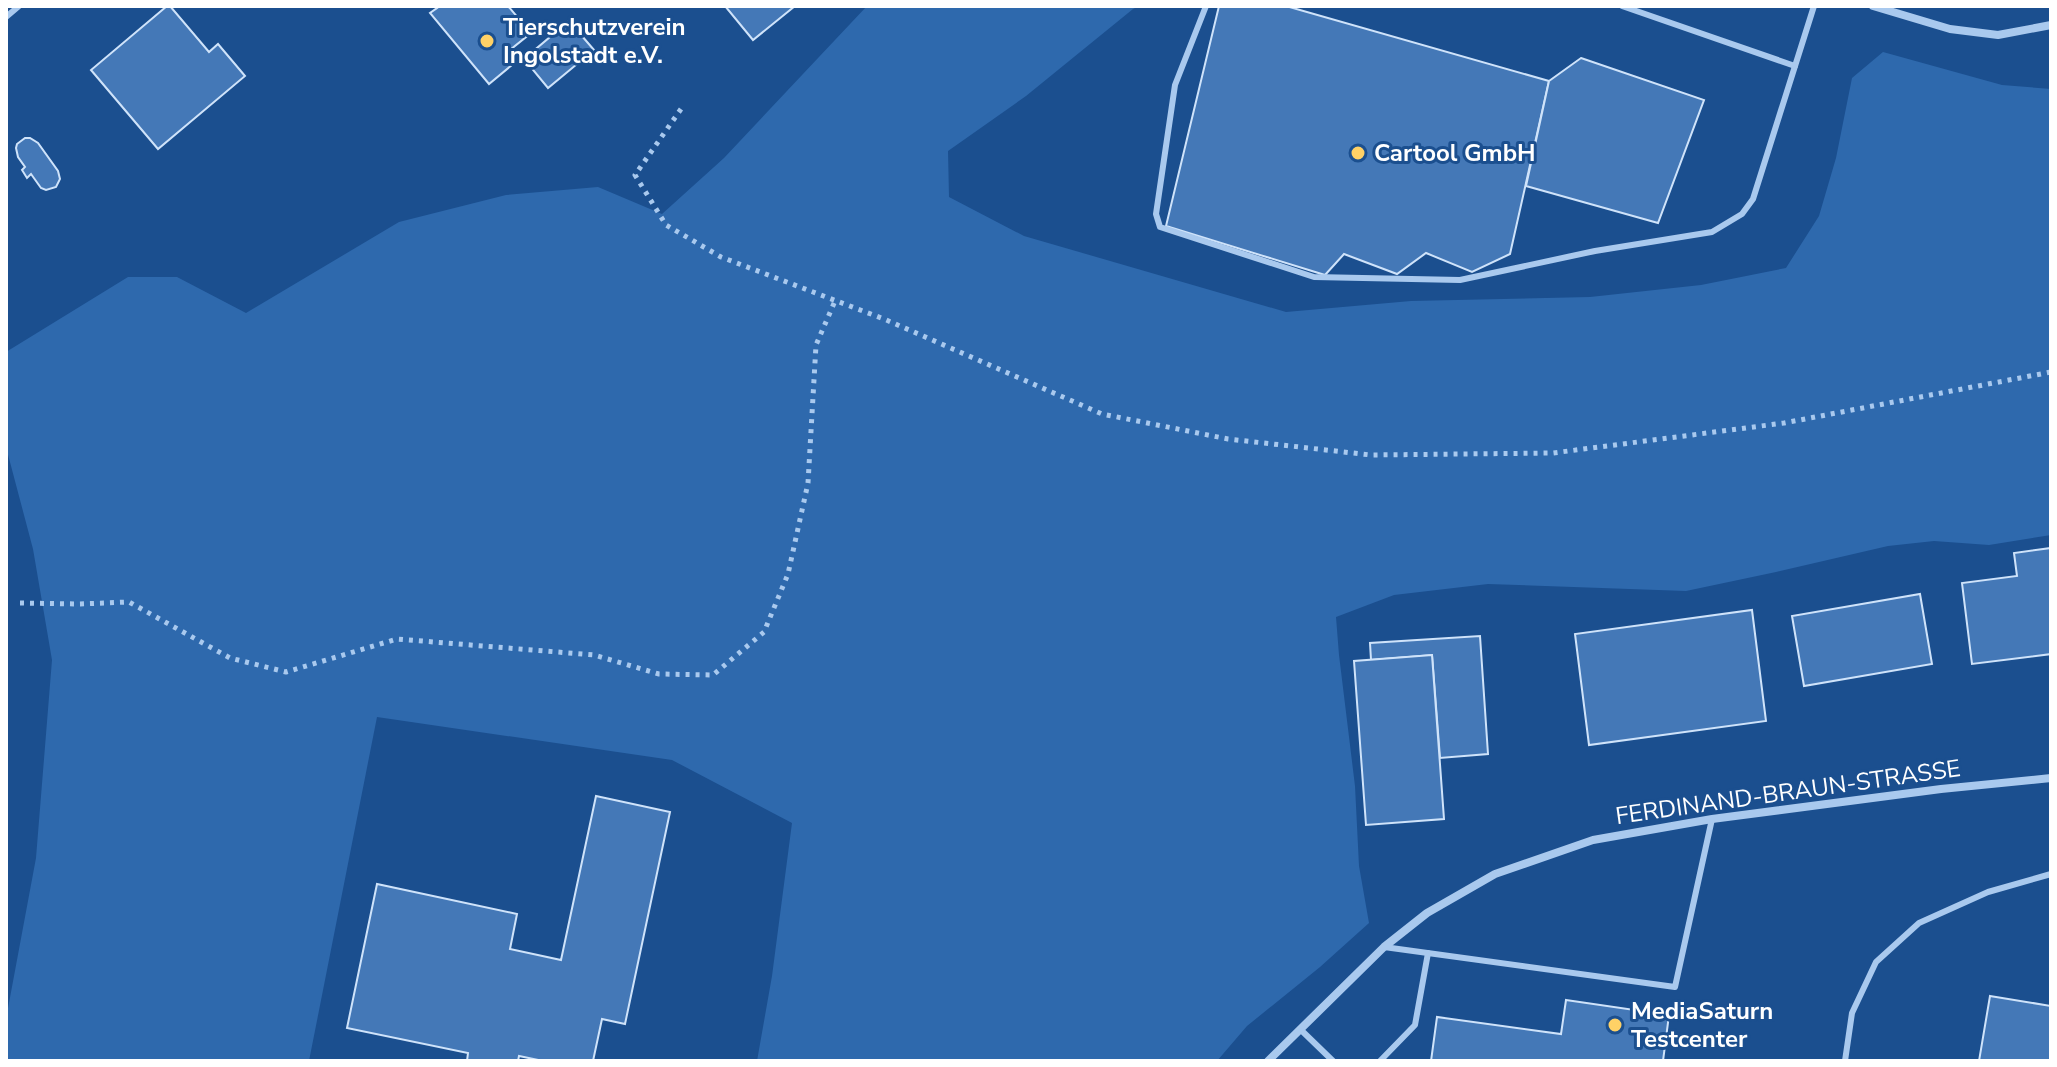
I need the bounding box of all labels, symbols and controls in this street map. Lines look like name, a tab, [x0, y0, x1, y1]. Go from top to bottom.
place label: Tierschutzverein Ingolstadt e.V.	[503, 11, 686, 71]
marker: Tierschutzverein Ingolstadt e.V.	[478, 32, 496, 50]
place label: Cartool GmbH	[1374, 137, 1536, 169]
marker: Cartool GmbH	[1349, 144, 1367, 162]
street label: FERDINAND-BRAUN-STRASSE	[1613, 752, 1963, 832]
place label: MediaSaturn Testcenter	[1631, 995, 1773, 1055]
marker: MediaSaturn Testcenter	[1606, 1016, 1624, 1034]

